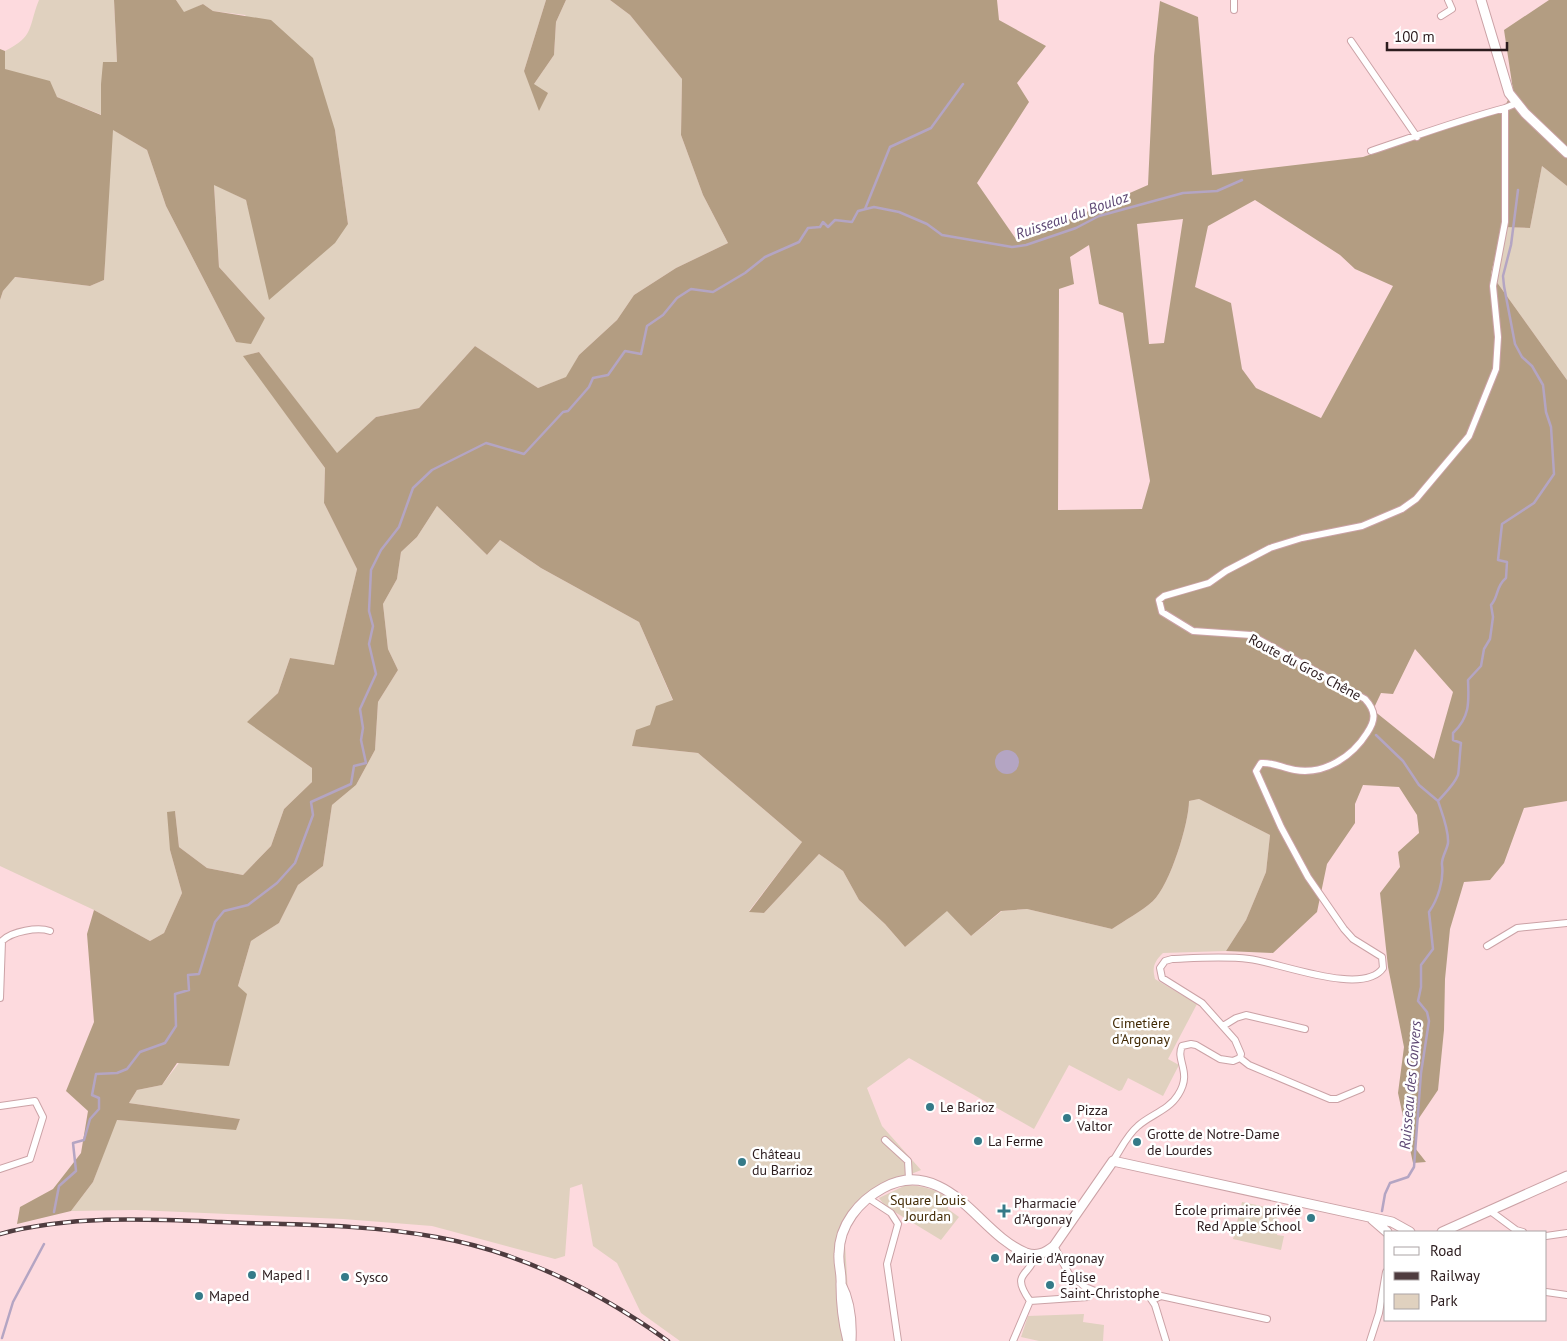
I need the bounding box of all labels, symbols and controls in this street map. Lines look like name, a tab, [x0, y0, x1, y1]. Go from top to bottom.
scale bar	[1387, 20, 1507, 52]
text: 100 m	[1394, 27, 1435, 46]
water label: Ruisseau du Bouloz	[1013, 187, 1132, 243]
street label: Route du Gros Chêne	[1246, 630, 1364, 704]
park label: Cimetière d'Argonay	[1112, 1014, 1170, 1048]
water label: Ruisseau des Convers	[1395, 1020, 1425, 1150]
place label: Le Barioz	[940, 1098, 994, 1116]
marker: Le Barioz	[924, 1101, 936, 1113]
place label: Pizza Valtor	[1076, 1101, 1112, 1135]
marker: Pizza Valtor	[1061, 1112, 1073, 1124]
place label: Grotte de Notre-Dame de Lourdes	[1147, 1125, 1280, 1159]
place label: La Ferme	[988, 1132, 1043, 1150]
marker: La Ferme	[972, 1135, 984, 1147]
marker: Grotte de Notre-Dame de Lourdes	[1131, 1136, 1143, 1148]
place label: Château du Barrioz	[752, 1145, 813, 1179]
marker: Château du Barrioz	[736, 1156, 748, 1168]
park label: Square Louis Jourdan	[890, 1191, 966, 1225]
place label: Pharmacie d'Argonay	[1014, 1194, 1077, 1228]
place label: École primaire privée Red Apple School	[1175, 1201, 1301, 1235]
marker: Pharmacie d'Argonay	[998, 1205, 1010, 1217]
marker: École primaire privée Red Apple School	[1305, 1212, 1317, 1224]
legend	[1384, 1231, 1547, 1321]
text: Road	[1430, 1241, 1462, 1260]
place label: Mairie d'Argonay	[1005, 1249, 1105, 1267]
marker: Mairie d'Argonay	[989, 1252, 1001, 1264]
place label: Maped I	[262, 1266, 310, 1284]
text: Railway	[1430, 1266, 1480, 1285]
place label: Sysco	[355, 1268, 388, 1286]
place label: Église Saint-Christophe	[1060, 1268, 1160, 1302]
marker: Maped I	[246, 1269, 258, 1281]
marker: Sysco	[339, 1271, 351, 1283]
marker: Église Saint-Christophe	[1044, 1279, 1056, 1291]
place label: Maped	[209, 1287, 249, 1305]
marker: Maped	[193, 1290, 205, 1302]
text: Park	[1430, 1291, 1458, 1310]

